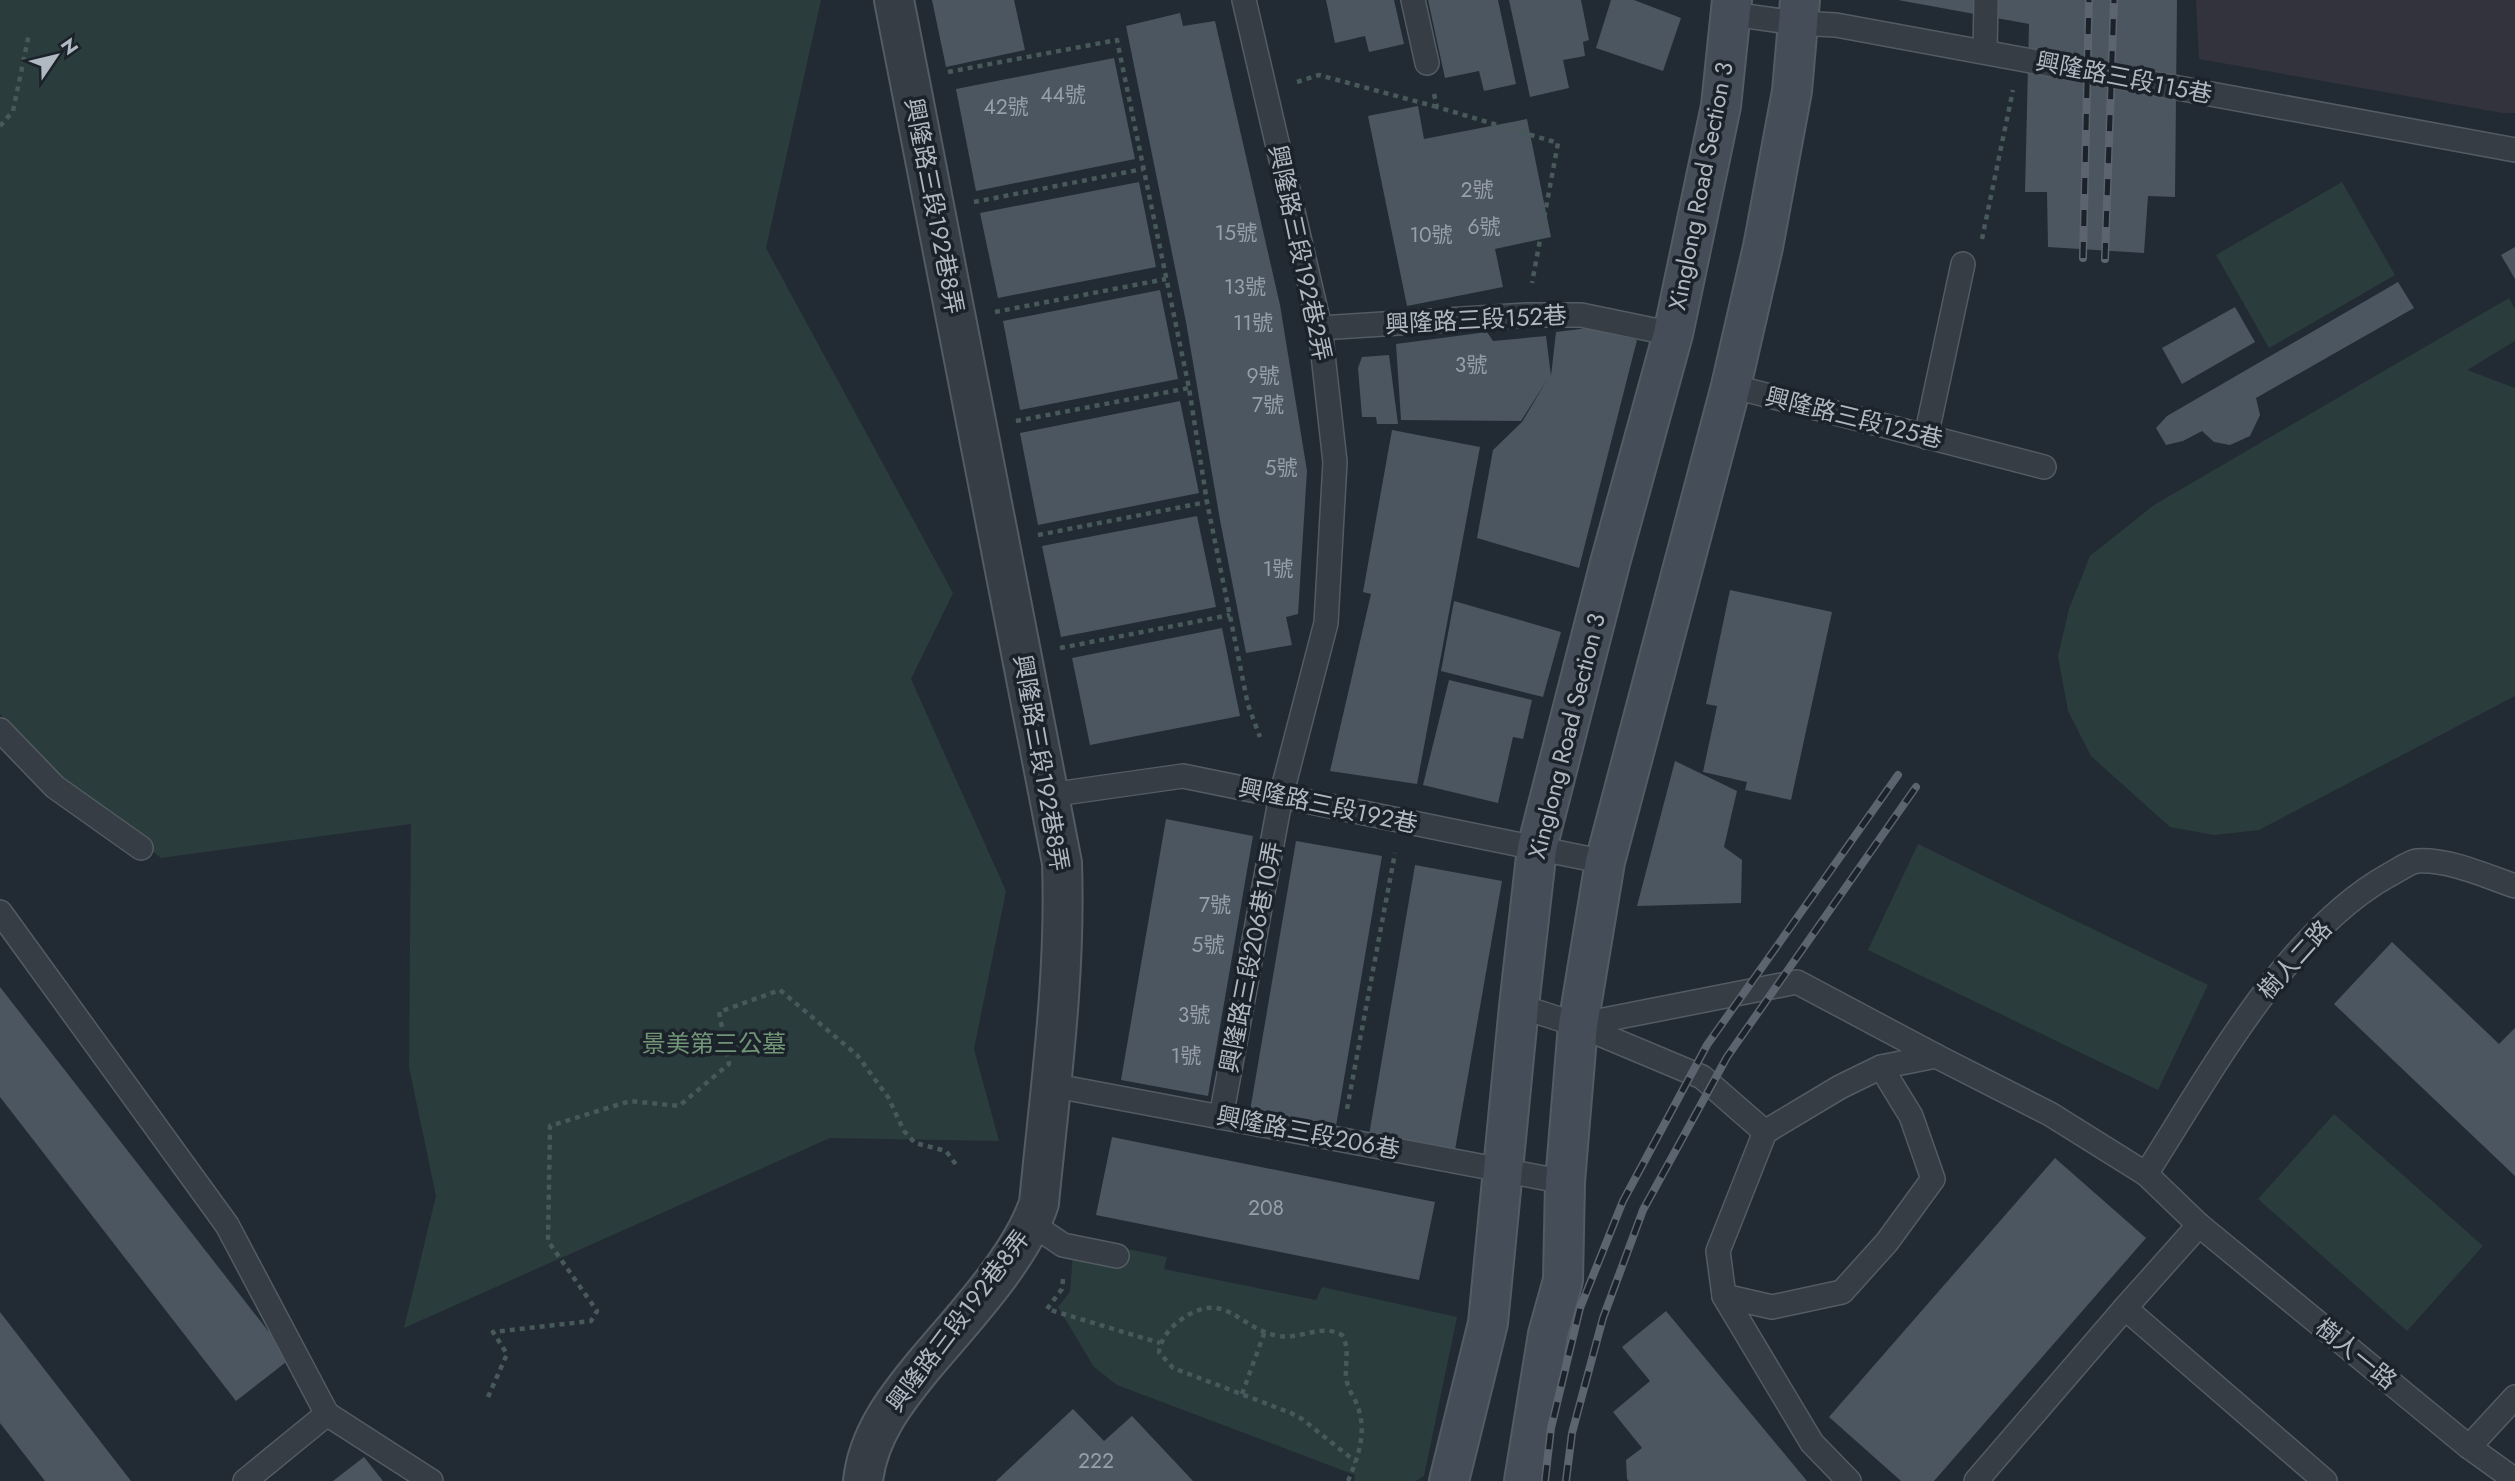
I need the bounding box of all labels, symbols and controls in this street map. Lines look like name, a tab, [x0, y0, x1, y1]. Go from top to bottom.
north arrow	[21, 21, 91, 91]
text: N	[54, 33, 85, 60]
street label: 興隆路三段115巷	[2033, 43, 2215, 112]
street label: Xinglong Road Section 3	[1659, 59, 1742, 313]
house number: 44號	[1040, 80, 1086, 110]
house number: 42號	[983, 92, 1029, 122]
street label: 興隆路三段192巷8弄	[896, 95, 973, 317]
street label: 興隆路三段192巷2弄	[1261, 142, 1340, 364]
house number: 2號	[1461, 175, 1493, 205]
house number: 6號	[1467, 212, 1501, 242]
house number: 15號	[1215, 218, 1257, 248]
house number: 10號	[1409, 220, 1453, 250]
house number: 13號	[1224, 272, 1266, 302]
street label: 興隆路三段152巷	[1384, 297, 1568, 342]
house number: 11號	[1233, 308, 1273, 338]
house number: 3號	[1455, 350, 1487, 380]
house number: 9號	[1246, 361, 1280, 391]
street label: 興隆路三段125巷	[1762, 379, 1947, 457]
house number: 7號	[1252, 390, 1284, 420]
house number: 5號	[1265, 453, 1297, 483]
house number: 1號	[1263, 554, 1293, 584]
street label: Xinglong Road Section 3	[1519, 609, 1614, 862]
street label: 興隆路三段192巷8弄	[1005, 652, 1078, 874]
street label: 興隆路三段192巷	[1235, 769, 1421, 842]
street label: 興隆路三段206巷10弄	[1211, 838, 1290, 1076]
house number: 7號	[1199, 890, 1231, 920]
street label: 樹人二路	[2250, 912, 2340, 1007]
house number: 5號	[1192, 930, 1224, 960]
house number: 3號	[1178, 1000, 1210, 1030]
park label: 景美第三公墓	[642, 1026, 786, 1061]
house number: 1號	[1171, 1041, 1201, 1071]
street label: 興隆路三段206巷	[1214, 1098, 1403, 1167]
house number: 208	[1248, 1193, 1284, 1223]
street label: 興隆路三段192巷8弄	[878, 1223, 1038, 1419]
street label: 樹人一路	[2308, 1310, 2405, 1397]
house number: 222	[1078, 1446, 1114, 1476]

